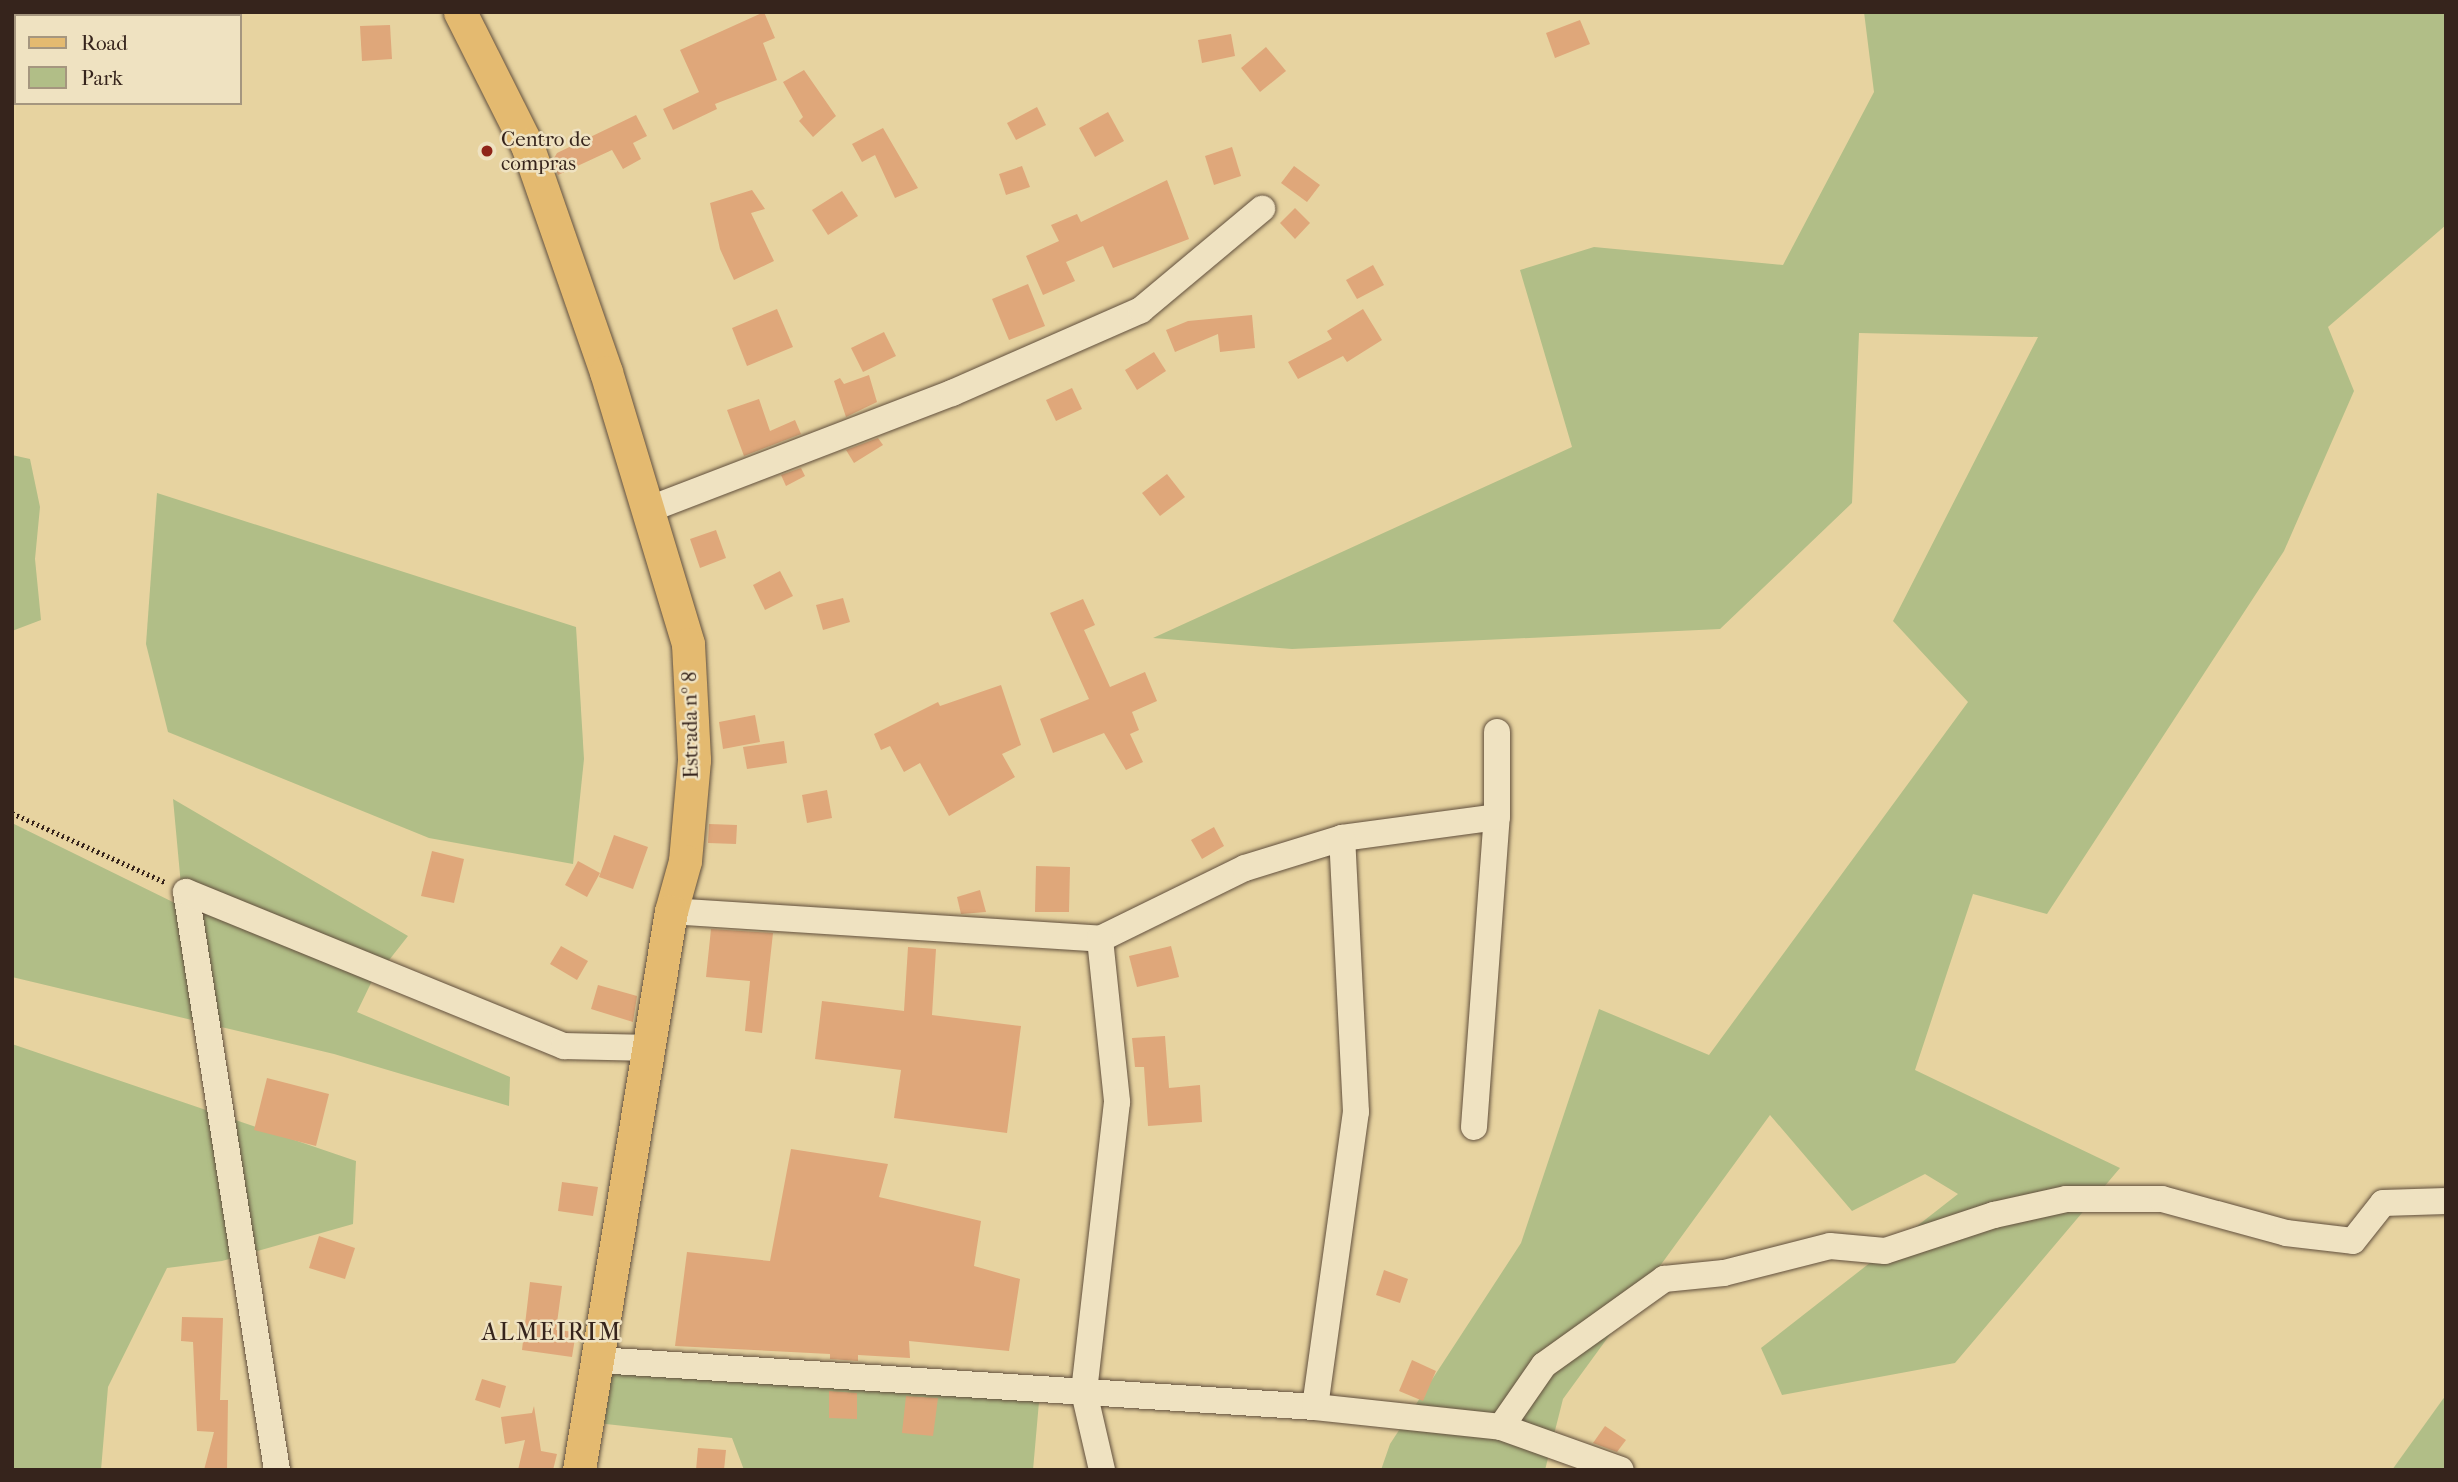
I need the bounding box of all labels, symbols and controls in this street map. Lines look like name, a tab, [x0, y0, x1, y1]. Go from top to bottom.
legend	[14, 14, 242, 105]
text: Road	[81, 31, 128, 55]
text: Park	[81, 66, 123, 90]
place label: Centro de compras	[501, 126, 591, 176]
marker: Centro de compras	[479, 143, 495, 159]
street label: Estrada nº 8	[676, 671, 704, 779]
district label: ALMEIRIM	[483, 1319, 621, 1347]

